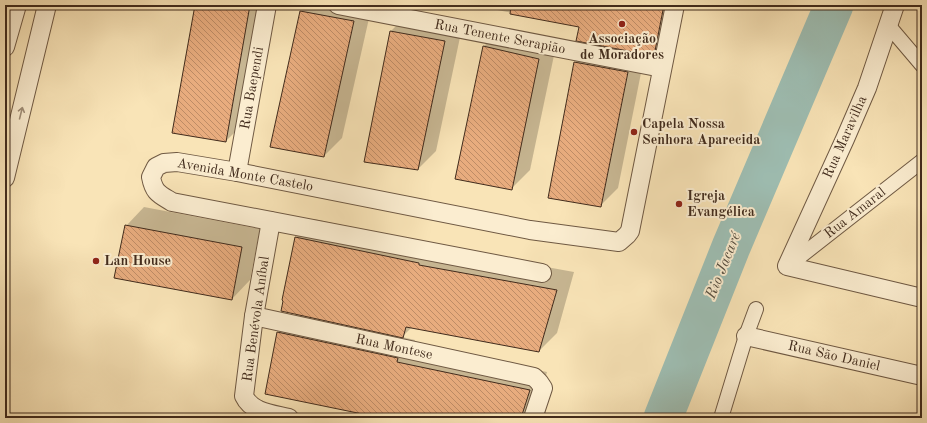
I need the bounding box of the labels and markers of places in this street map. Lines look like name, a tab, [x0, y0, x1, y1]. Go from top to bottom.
marker: Associação de Moradores	[617, 19, 627, 29]
place label: Associação de Moradores	[580, 32, 664, 62]
place label: Capela Nossa Senhora Aparecida	[642, 117, 760, 147]
marker: Capela Nossa Senhora Aparecida	[629, 127, 639, 137]
place label: Igreja Evangélica	[687, 189, 755, 219]
marker: Igreja Evangélica	[674, 199, 684, 209]
place label: Lan House	[104, 254, 171, 268]
marker: Lan House	[91, 256, 101, 266]

